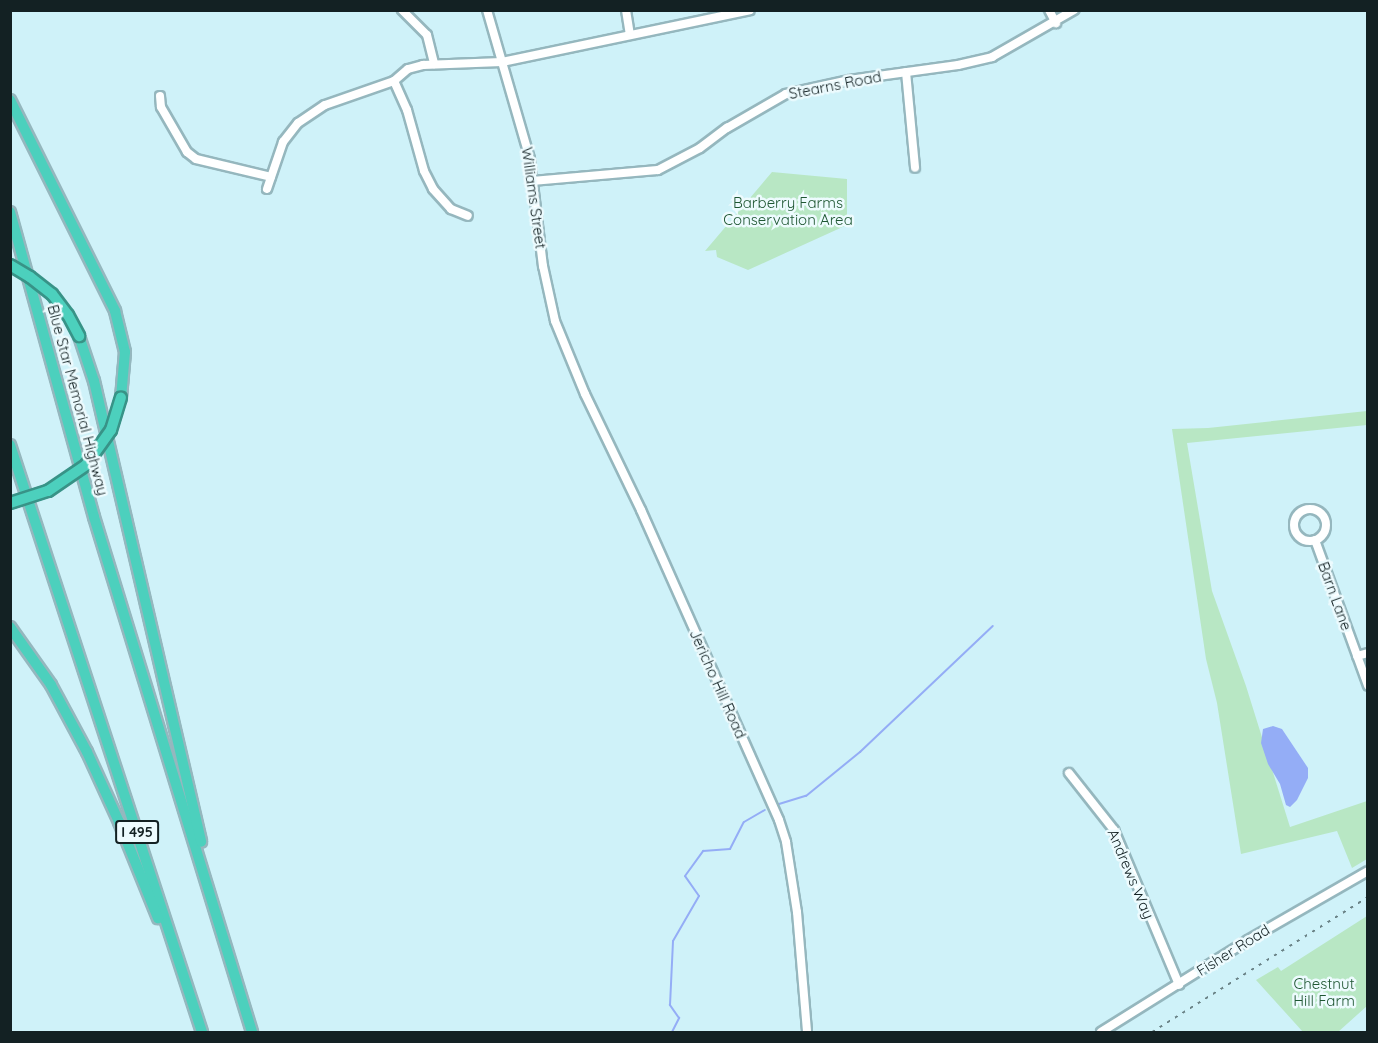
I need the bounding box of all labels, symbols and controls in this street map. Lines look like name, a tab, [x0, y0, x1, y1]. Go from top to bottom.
street label: Stearns Road	[787, 67, 883, 103]
street label: Williams Street	[518, 146, 550, 250]
park label: Barberry Farms Conservation Area	[723, 193, 853, 228]
street label: Blue Star Memorial Highway	[44, 303, 112, 497]
street label: Barn Lane	[1314, 559, 1356, 633]
street label: Jericho Hill Road	[686, 627, 750, 741]
road number: I 495	[114, 821, 160, 843]
street label: Andrews Way	[1104, 826, 1158, 922]
street label: Fisher Road	[1193, 920, 1273, 980]
park label: Chestnut Hill Farm	[1293, 974, 1355, 1009]

